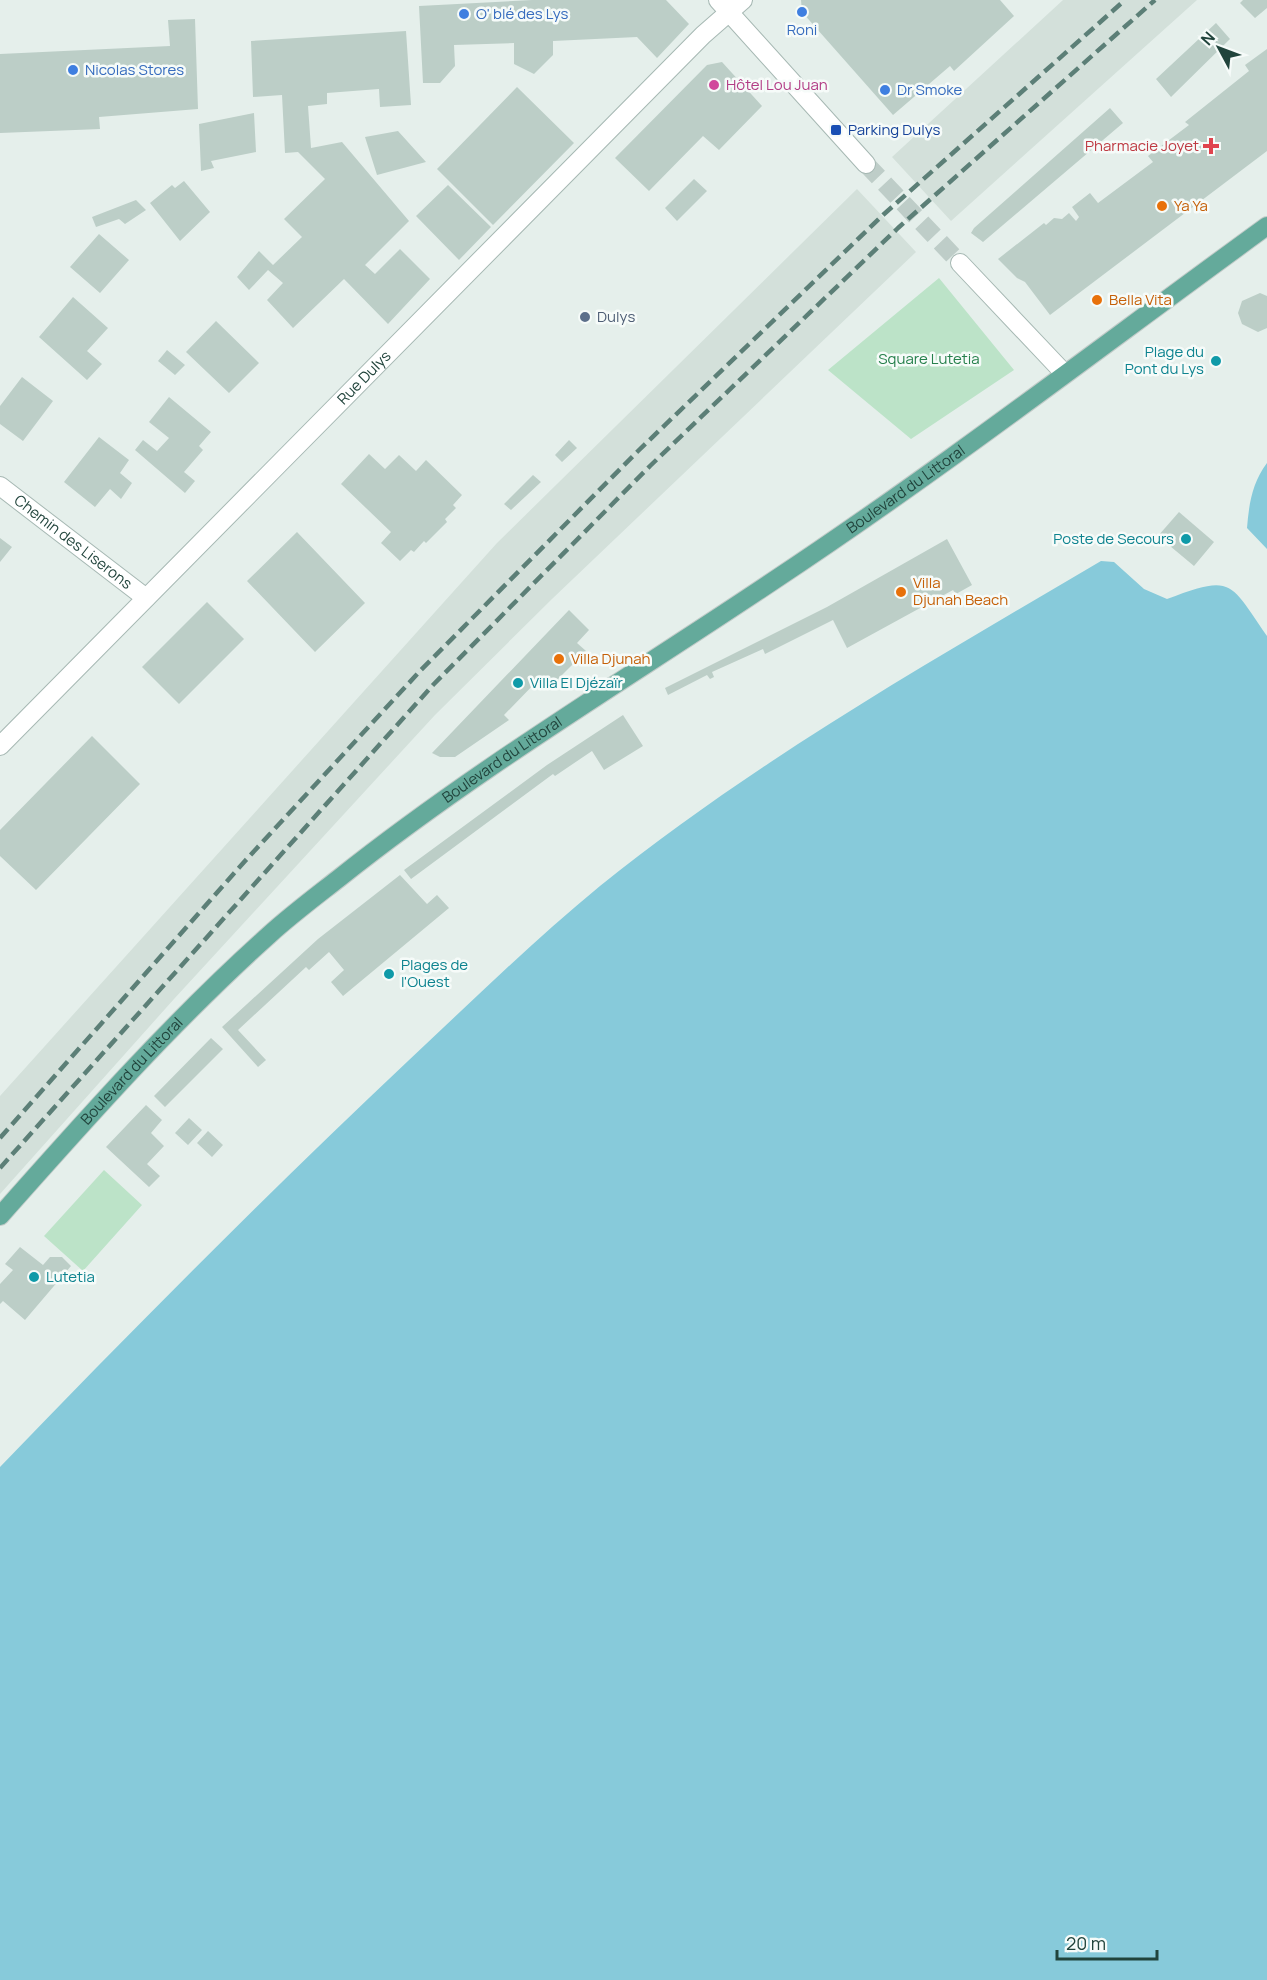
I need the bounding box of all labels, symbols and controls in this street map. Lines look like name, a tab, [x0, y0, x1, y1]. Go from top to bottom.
place label: O' blé des Lys	[476, 3, 569, 24]
marker: Roni	[795, 5, 809, 19]
marker: O' blé des Lys	[457, 7, 471, 21]
north arrow	[1189, 18, 1249, 78]
place label: Roni	[787, 19, 817, 40]
text: N	[1196, 27, 1220, 50]
place label: Nicolas Stores	[85, 59, 184, 80]
marker: Nicolas Stores	[66, 63, 80, 77]
place label: Hôtel Lou Juan	[726, 74, 828, 95]
marker: Hôtel Lou Juan	[707, 78, 721, 92]
place label: Dr Smoke	[897, 79, 963, 100]
marker: Dr Smoke	[878, 83, 892, 97]
place label: Parking Dulys	[848, 119, 941, 140]
marker: Parking Dulys	[829, 123, 843, 137]
place label: Pharmacie Joyet	[1085, 135, 1199, 156]
marker: Pharmacie Joyet	[1204, 139, 1218, 153]
place label: Ya Ya	[1174, 195, 1208, 216]
marker: Ya Ya	[1155, 199, 1169, 213]
place label: Bella Vita	[1109, 289, 1172, 310]
marker: Bella Vita	[1090, 293, 1104, 307]
place label: Dulys	[597, 306, 635, 327]
marker: Dulys	[578, 310, 592, 324]
place label: Plage du Pont du Lys	[1125, 341, 1204, 379]
street label: Rue Dulys	[332, 345, 395, 409]
park label: Square Lutetia	[878, 348, 980, 369]
marker: Plage du Pont du Lys	[1209, 354, 1223, 368]
street label: Boulevard du Littoral	[842, 440, 969, 538]
street label: Chemin des Liserons	[10, 490, 137, 594]
place label: Poste de Secours	[1053, 528, 1174, 549]
marker: Poste de Secours	[1179, 532, 1193, 546]
place label: Villa Djunah Beach	[913, 572, 1008, 610]
marker: Villa Djunah Beach	[894, 585, 908, 599]
place label: Villa Djunah	[571, 648, 651, 669]
marker: Villa Djunah	[552, 652, 566, 666]
place label: Villa El Djézaïr	[530, 672, 624, 693]
marker: Villa El Djézaïr	[511, 676, 525, 690]
street label: Boulevard du Littoral	[438, 711, 566, 808]
place label: Plages de l'Ouest	[401, 954, 468, 992]
marker: Plages de l'Ouest	[382, 967, 396, 981]
street label: Boulevard du Littoral	[76, 1012, 187, 1129]
place label: Lutetia	[46, 1266, 95, 1287]
marker: Lutetia	[27, 1270, 41, 1284]
scale bar	[1057, 1923, 1158, 1961]
text: 20 m	[1066, 1931, 1106, 1955]

